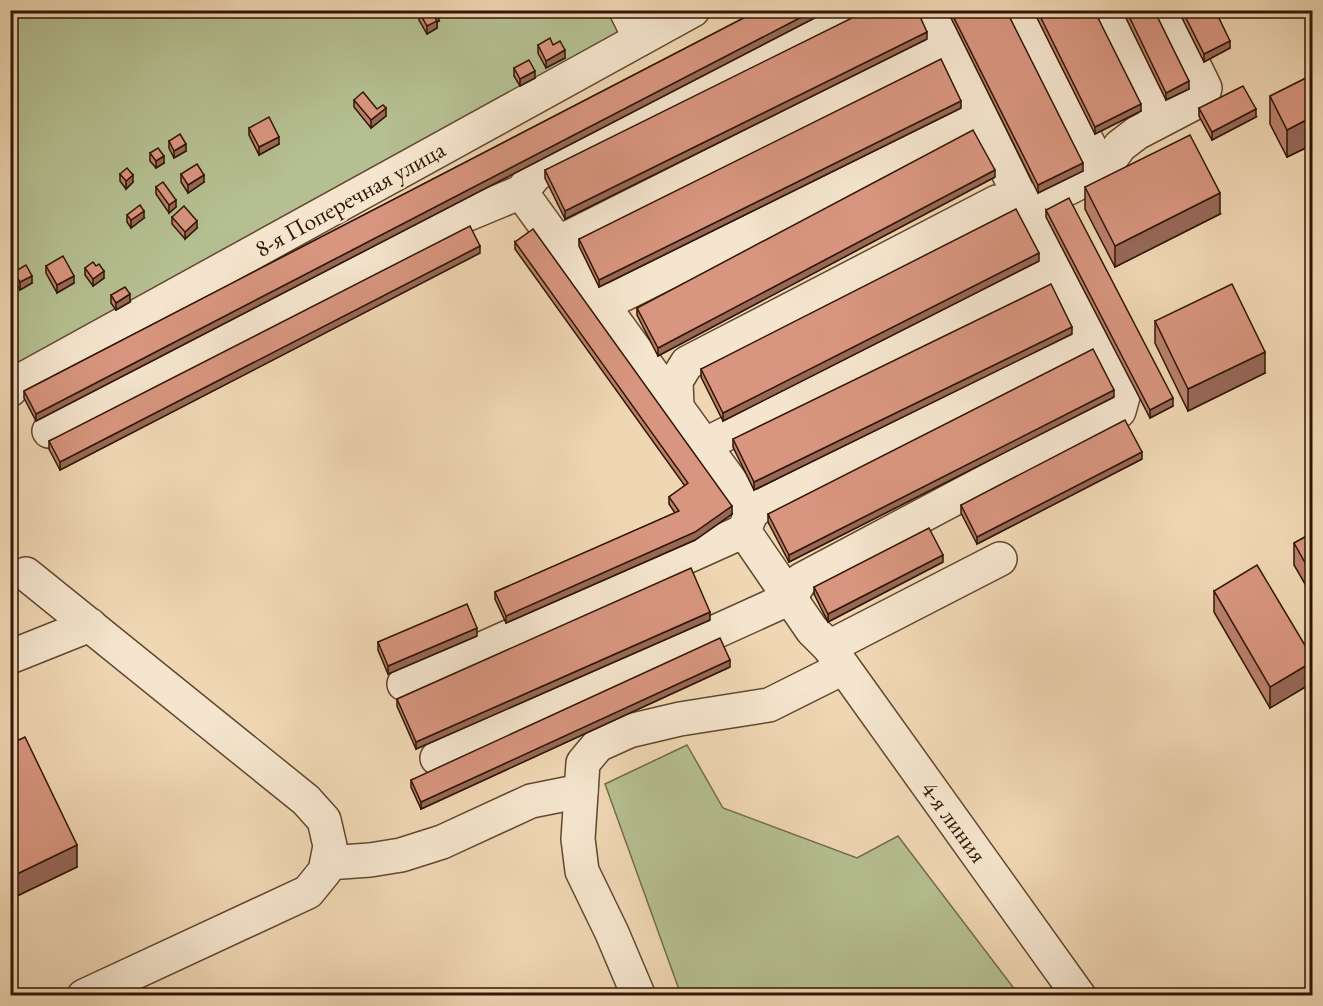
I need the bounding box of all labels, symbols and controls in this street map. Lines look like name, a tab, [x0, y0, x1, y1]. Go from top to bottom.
street label: 8-я Поперечная улица	[249, 133, 451, 264]
street label: 4-я линия	[914, 775, 995, 869]

